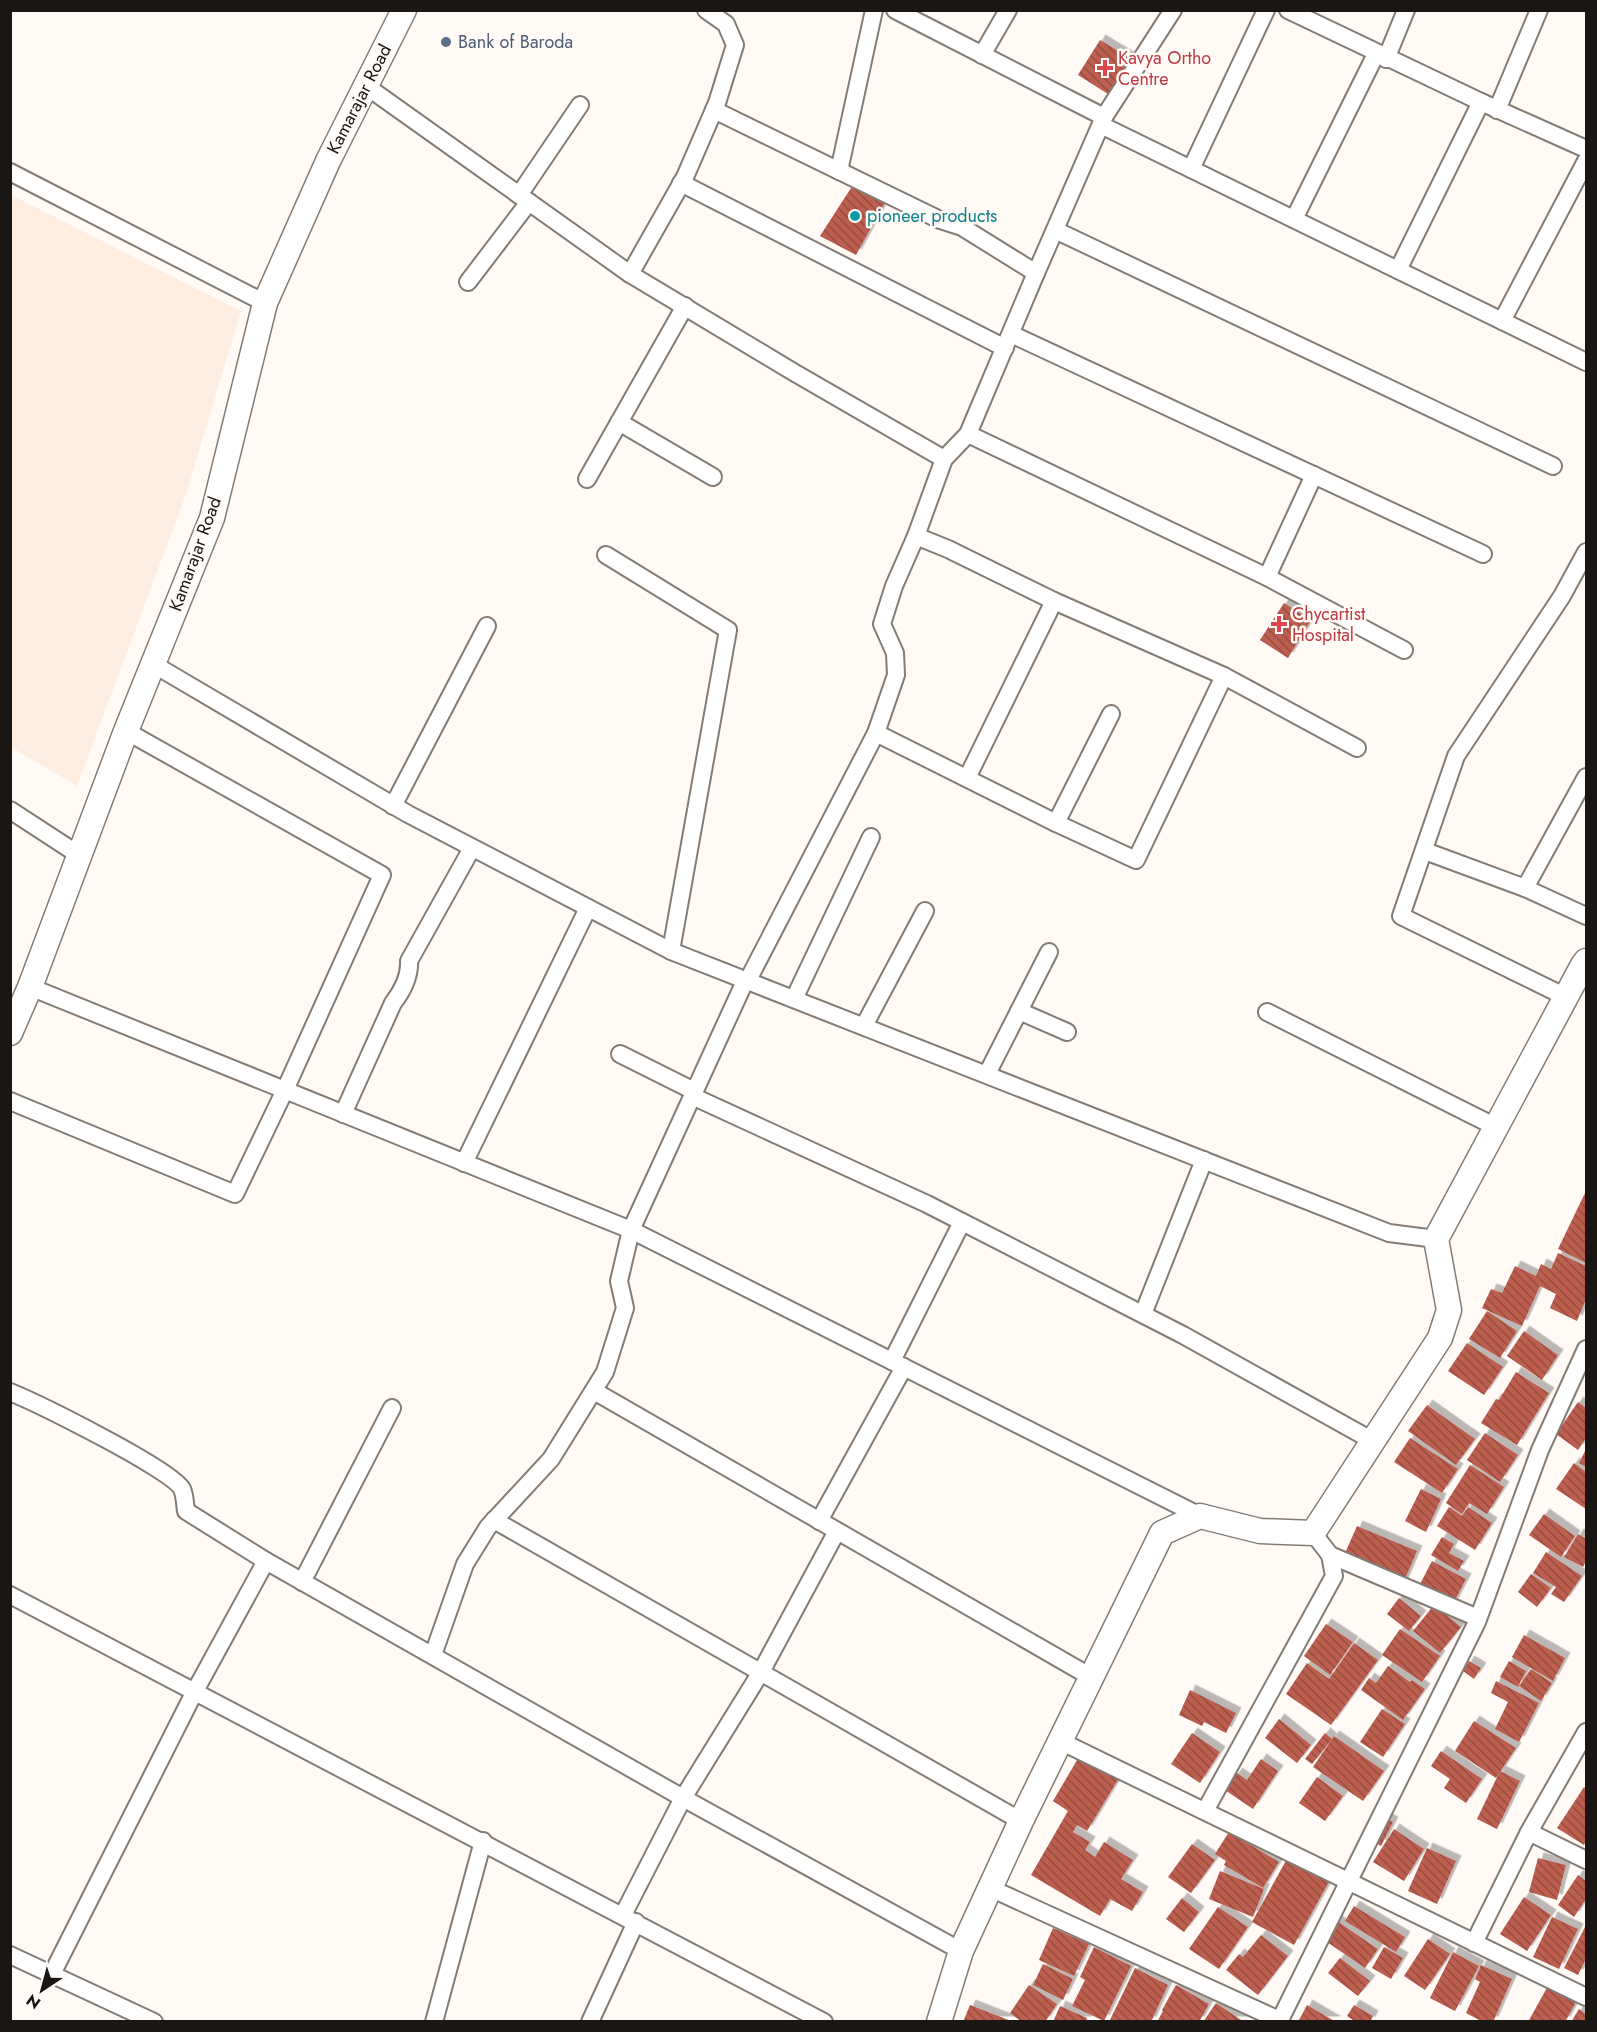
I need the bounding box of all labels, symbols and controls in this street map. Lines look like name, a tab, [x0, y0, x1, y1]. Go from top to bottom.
place label: Bank of Baroda	[458, 29, 573, 55]
marker: Bank of Baroda	[439, 35, 453, 49]
street label: Kamarajar Road	[320, 40, 398, 158]
place label: Kavya Ortho Centre	[1118, 45, 1211, 92]
marker: Kavya Ortho Centre	[1096, 59, 1114, 77]
place label: pioneer products	[867, 203, 997, 229]
marker: pioneer products	[848, 209, 862, 223]
street label: Kamarajar Road	[162, 493, 228, 615]
place label: Chycartist Hospital	[1292, 601, 1366, 648]
marker: Chycartist Hospital	[1270, 615, 1288, 633]
north arrow	[12, 1960, 72, 2020]
text: N	[22, 1989, 45, 2015]

